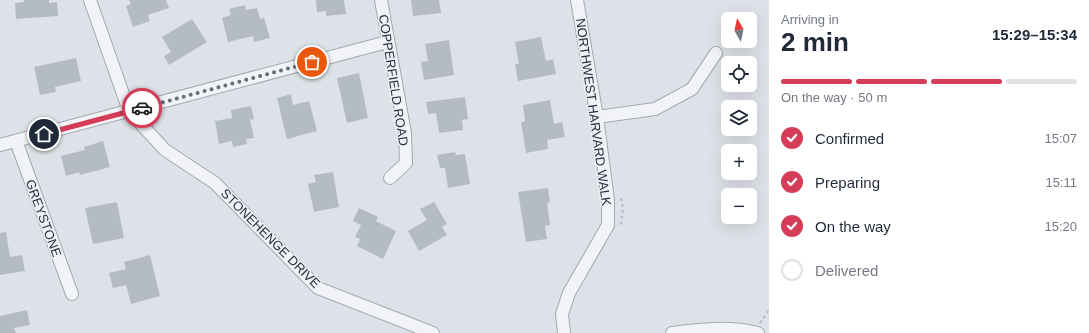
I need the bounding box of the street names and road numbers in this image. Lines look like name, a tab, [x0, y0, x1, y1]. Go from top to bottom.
street label: COPPERFIELD ROAD	[376, 13, 411, 147]
street label: NORTHWEST HARVARD WALK	[573, 17, 614, 207]
street label: GREYSTONE	[23, 177, 65, 259]
street label: STONEHENGE DRIVE	[218, 186, 324, 291]

